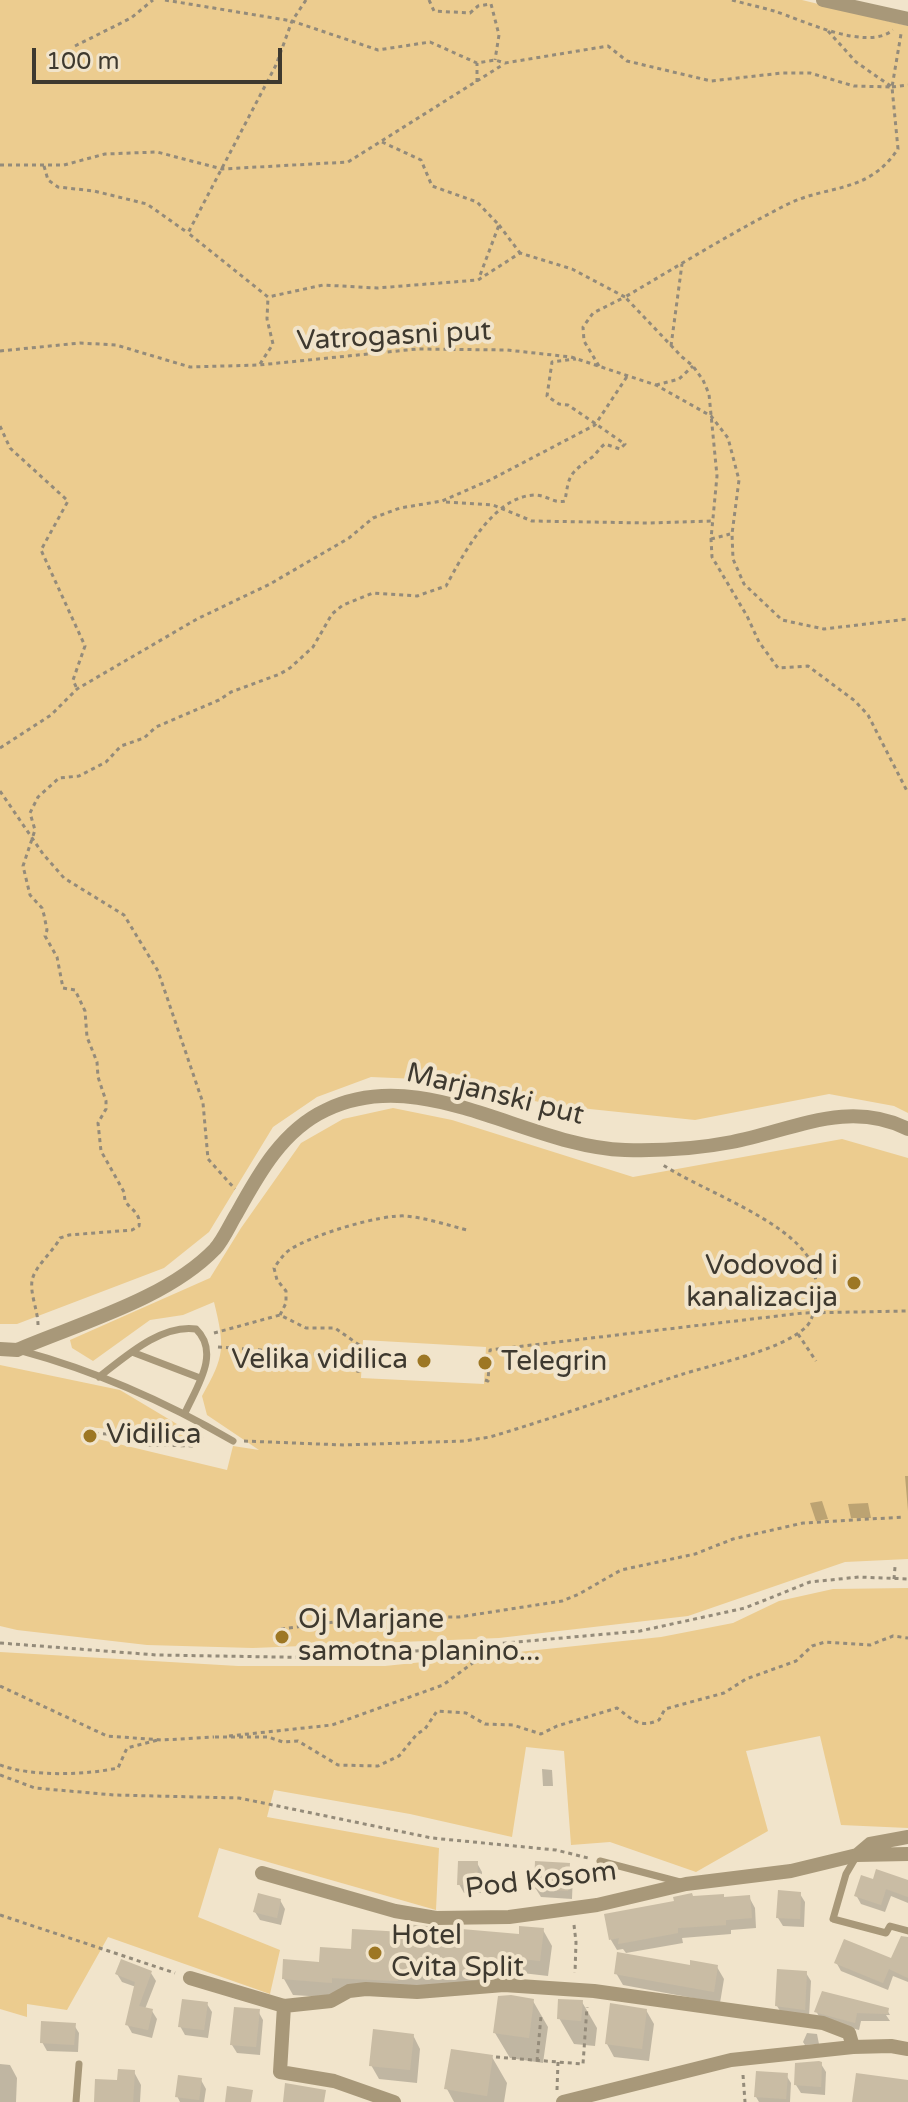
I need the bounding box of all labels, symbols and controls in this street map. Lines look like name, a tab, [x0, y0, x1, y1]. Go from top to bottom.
scale bar	[36, 32, 286, 82]
text: 100 m	[46, 47, 120, 76]
street label: Vatrogasni put	[296, 315, 492, 359]
street label: Marjanski put	[403, 1057, 587, 1133]
place label: Vodovod i kanalizacija	[686, 1250, 838, 1316]
marker: Vodovod i kanalizacija	[845, 1274, 863, 1292]
place label: Velika vidilica	[231, 1344, 408, 1378]
place label: Telegrin	[501, 1346, 607, 1380]
marker: Velika vidilica	[415, 1352, 433, 1370]
marker: Telegrin	[476, 1354, 494, 1372]
place label: Vidilica	[106, 1419, 201, 1453]
marker: Vidilica	[81, 1427, 99, 1445]
place label: Oj Marjane samotna planino...	[298, 1604, 541, 1670]
marker: Oj Marjane samotna planino...	[273, 1628, 291, 1646]
street label: Pod Kosom	[463, 1855, 619, 1907]
place label: Hotel Cvita Split	[391, 1920, 524, 1986]
marker: Hotel Cvita Split	[366, 1944, 384, 1962]

